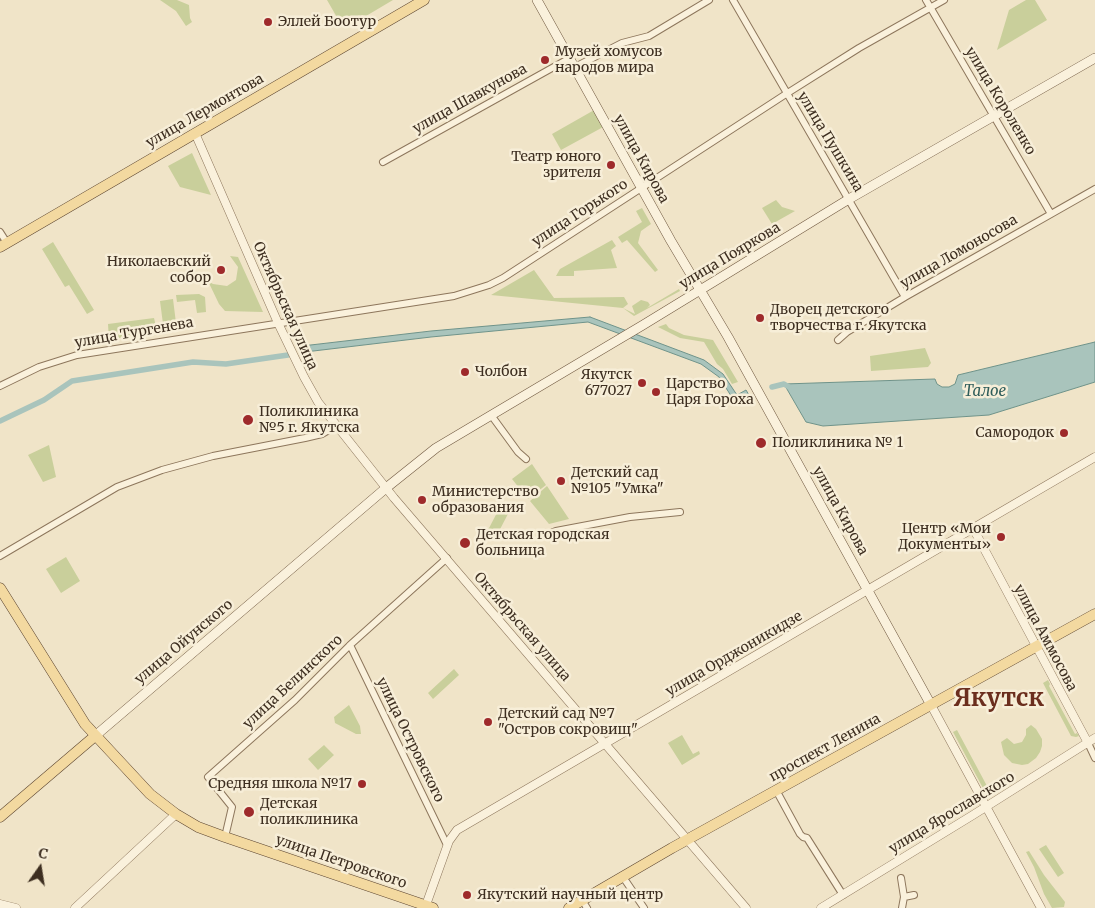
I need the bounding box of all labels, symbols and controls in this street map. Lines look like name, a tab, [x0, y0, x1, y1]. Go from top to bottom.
place label: Эллей Боотур	[278, 14, 376, 30]
marker: Эллей Боотур	[262, 16, 274, 28]
place label: Музей хомусов народов мира	[555, 44, 662, 76]
street label: улица Короленко	[961, 44, 1039, 158]
marker: Музей хомусов народов мира	[539, 54, 551, 66]
street label: улица Шавкунова	[410, 61, 530, 137]
street label: улица Лермонтова	[143, 70, 267, 152]
street label: улица Пушкина	[793, 89, 867, 195]
street label: улица Кирова	[610, 112, 672, 206]
place label: Театр юного зрителя	[511, 149, 601, 182]
marker: Театр юного зрителя	[605, 159, 617, 171]
street label: улица Горького	[529, 176, 631, 250]
street label: улица Ломоносова	[898, 212, 1020, 292]
street label: улица Пояркова	[677, 219, 783, 293]
street label: Октябрьская улица	[249, 239, 321, 373]
place label: Николаевский собор	[107, 254, 211, 286]
marker: Николаевский собор	[215, 264, 227, 276]
place label: Дворец детского творчества г. Якутска	[770, 302, 927, 334]
marker: Дворец детского творчества г. Якутска	[754, 312, 766, 324]
street label: улица Тургенева	[73, 314, 195, 352]
place label: Чолбон	[475, 364, 527, 380]
marker: Чолбон	[459, 366, 471, 378]
place label: Якутск 677027	[581, 367, 632, 400]
place label: Царство Царя Гороха	[666, 376, 754, 408]
marker: Якутск 677027	[636, 377, 648, 389]
water label: Талое	[964, 383, 1006, 401]
marker: Царство Царя Гороха	[650, 386, 662, 398]
place label: Поликлиника №5 г. Якутска	[259, 404, 360, 437]
marker: Поликлиника №5 г. Якутска	[241, 413, 255, 427]
place label: Самородок	[976, 425, 1054, 441]
marker: Самородок	[1058, 427, 1070, 439]
place label: Поликлиника № 1	[772, 435, 903, 451]
marker: Поликлиника № 1	[754, 436, 768, 450]
street label: улица Кирова	[809, 464, 871, 558]
place label: Детский сад №105 "Умка"	[571, 465, 664, 498]
marker: Детский сад №105 "Умка"	[555, 475, 567, 487]
place label: Министерство образования	[432, 484, 539, 516]
marker: Министерство образования	[416, 494, 428, 506]
place label: Центр «Мои Документы»	[898, 521, 991, 554]
place label: Детская городская больница	[476, 527, 610, 560]
marker: Центр «Мои Документы»	[995, 531, 1007, 543]
marker: Детская городская больница	[458, 536, 472, 550]
street label: Октябрьская улица	[470, 569, 574, 685]
street label: улица Аммосова	[1010, 582, 1080, 694]
street label: улица Ойунского	[132, 596, 236, 688]
street label: улица Орджоникидзе	[663, 608, 805, 700]
street label: улица Белинского	[240, 632, 346, 732]
street label: улица Островского	[372, 675, 448, 805]
district label: Якутск	[954, 685, 1044, 713]
place label: Детский сад №7 "Остров сокровищ"	[498, 706, 638, 739]
street label: проспект Ленина	[766, 710, 884, 786]
marker: Детский сад №7 "Остров сокровищ"	[482, 716, 494, 728]
street label: улица Ярославского	[886, 769, 1018, 857]
place label: Средняя школа №17	[208, 776, 352, 792]
marker: Средняя школа №17	[356, 778, 368, 790]
place label: Детская поликлиника	[260, 796, 358, 829]
marker: Детская поликлиника	[242, 805, 256, 819]
street label: улица Петровского	[273, 832, 409, 892]
north arrow	[15, 843, 65, 893]
text: С	[37, 844, 50, 863]
place label: Якутский научный центр	[477, 887, 663, 903]
marker: Якутский научный центр	[461, 889, 473, 901]

